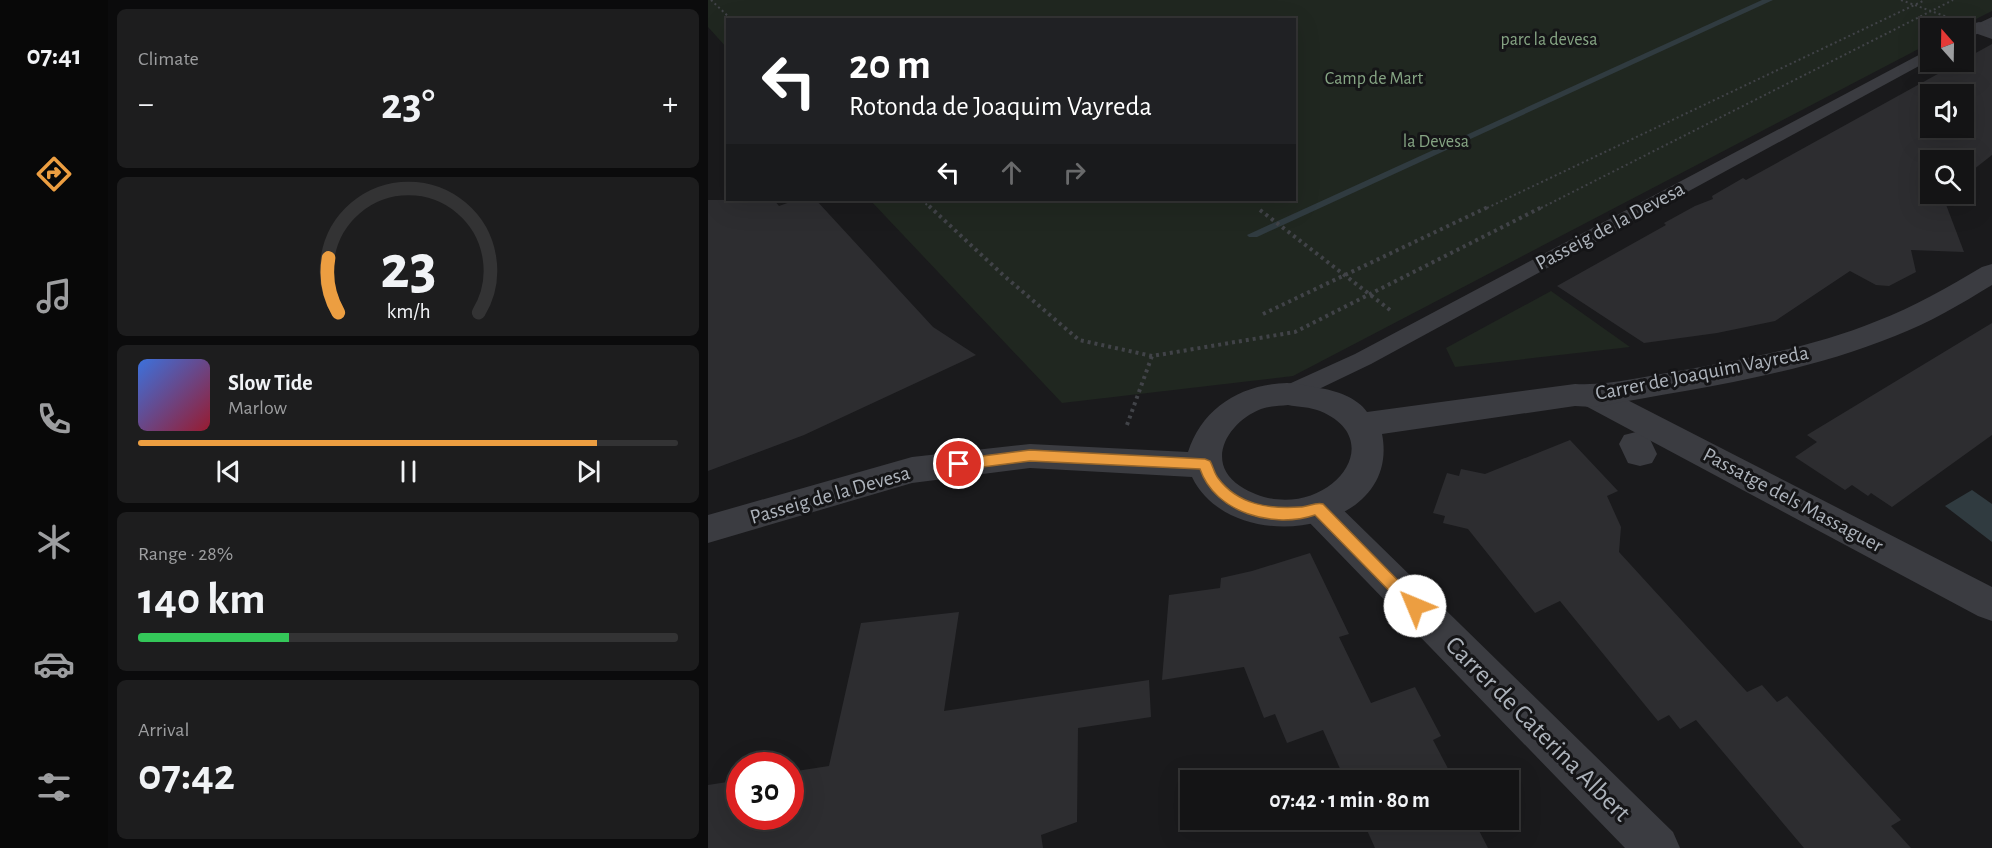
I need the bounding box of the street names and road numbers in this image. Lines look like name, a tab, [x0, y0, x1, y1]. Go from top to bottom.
street label: Passeig de la Devesa	[1532, 178, 1688, 274]
street label: Carrer de Joaquim Vayreda	[1594, 342, 1811, 404]
street label: Passatge dels Massaguer	[1699, 444, 1887, 556]
street label: Passeig de la Devesa	[748, 462, 913, 528]
street label: Carrer de Caterina Albert	[1440, 631, 1636, 827]

